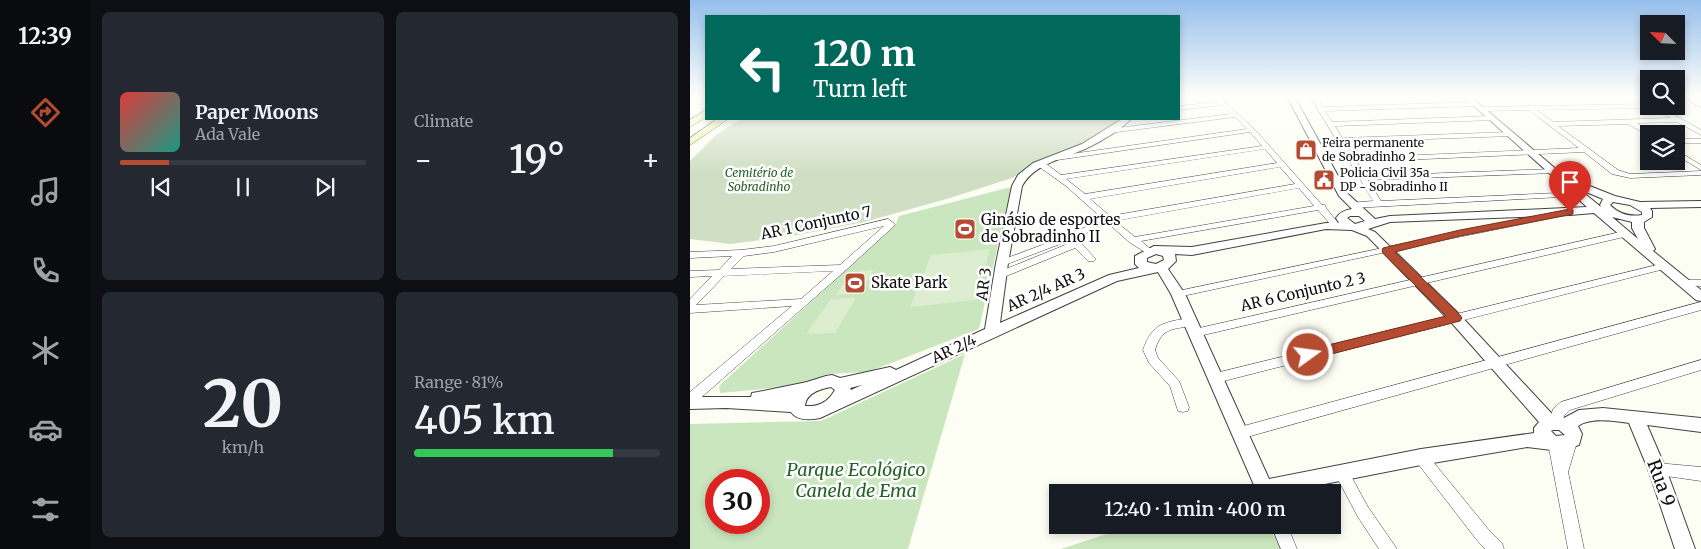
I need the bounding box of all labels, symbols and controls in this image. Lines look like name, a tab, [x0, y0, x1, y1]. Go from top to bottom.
north arrow	[1640, 15, 1685, 60]
map controls	[1640, 15, 1685, 170]
text: 12:39	[18, 22, 72, 50]
text: 120 m	[813, 32, 916, 76]
icon: left	[730, 35, 795, 100]
button: search	[1640, 70, 1685, 115]
text: Turn left	[813, 75, 907, 103]
icon: directions	[28, 95, 63, 130]
text: Paper Moons	[195, 100, 319, 124]
text: Climate	[414, 111, 473, 131]
text: Ada Vale	[195, 124, 260, 144]
button: layers	[1640, 125, 1685, 170]
place label: Feira permanente de Sobradinho 2	[1322, 135, 1424, 164]
text: 19°	[509, 136, 565, 183]
shop icon: Feira permanente de Sobradinho 2	[1294, 138, 1318, 162]
text: −	[414, 142, 433, 178]
text: +	[641, 142, 660, 178]
pin	[1549, 161, 1591, 212]
park label: Cemitério de Sobradinho	[725, 165, 793, 194]
place label: Policia Civil 35a DP - Sobradinho II	[1340, 165, 1448, 194]
public building icon: Policia Civil 35a DP - Sobradinho II	[1312, 168, 1336, 192]
icon: arrive	[1556, 168, 1584, 196]
icon: previous	[147, 173, 175, 201]
icon: pause	[229, 173, 257, 201]
icon: next	[311, 173, 339, 201]
icon: music	[28, 174, 63, 209]
street label: AR 1 Conjunto 7	[758, 201, 873, 244]
place label: Ginásio de esportes de Sobradinho II	[981, 210, 1121, 246]
sports icon: Ginásio de esportes de Sobradinho II	[953, 217, 977, 241]
icon: phone	[28, 253, 63, 288]
street label: AR 2/4 AR 3	[1003, 264, 1088, 316]
street label: AR 3	[972, 266, 995, 303]
street label: AR 6 Conjunto 2 3	[1238, 268, 1367, 315]
sports icon: Skate Park	[843, 271, 867, 295]
place label: Skate Park	[871, 273, 948, 292]
position arrow	[1281, 328, 1333, 380]
street label: AR 2/4	[927, 330, 979, 368]
icon: climate	[28, 333, 63, 368]
text: 20	[203, 363, 283, 445]
text: Range · 81%	[414, 372, 503, 392]
text: 405 km	[414, 397, 555, 444]
icon: car	[28, 412, 63, 447]
text: km/h	[222, 437, 264, 457]
street label: Rua 9	[1642, 456, 1681, 509]
park label: Parque Ecológico Canela de Ema	[787, 458, 925, 502]
speed limit sign: 30	[705, 469, 770, 534]
icon: filters	[28, 492, 63, 527]
text: 12:40 · 1 min · 400 m	[1104, 497, 1286, 521]

